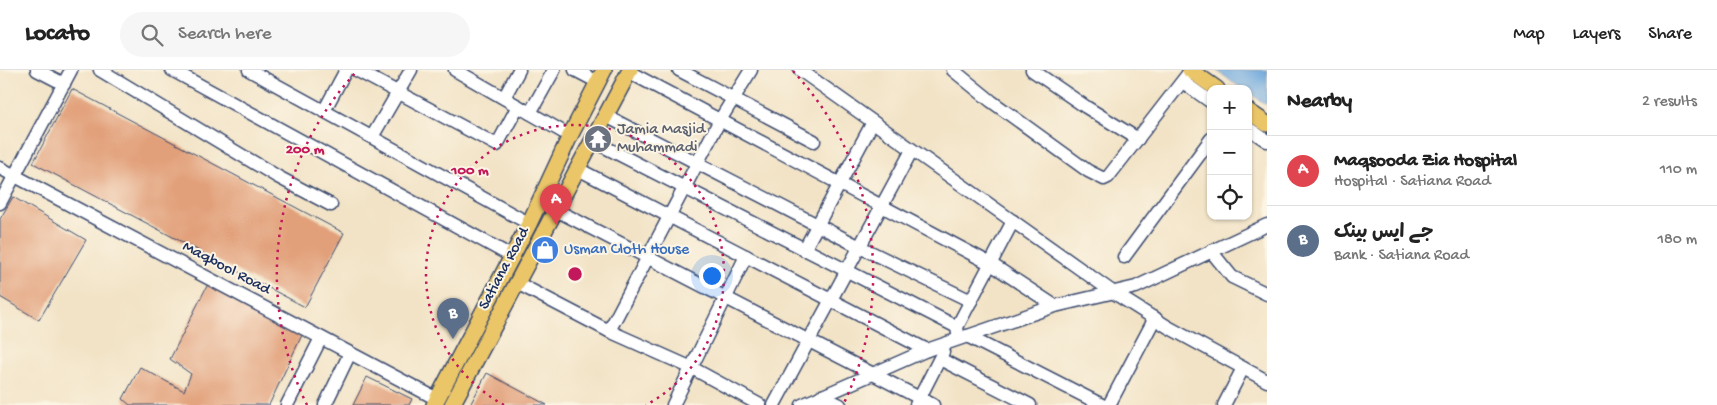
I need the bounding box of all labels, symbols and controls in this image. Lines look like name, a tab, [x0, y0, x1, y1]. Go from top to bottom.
search box	[120, 12, 470, 57]
text: Locato	[25, 20, 90, 49]
icon: search	[138, 21, 166, 49]
text: Search here	[178, 23, 272, 46]
text: Map	[1513, 24, 1545, 45]
text: Layers	[1573, 24, 1620, 45]
text: Share	[1648, 24, 1692, 45]
map controls	[1207, 85, 1252, 220]
button: +	[1207, 85, 1252, 130]
text: Nearby	[1287, 90, 1352, 115]
text: 2 results	[1642, 93, 1697, 112]
place label: Jamia Masjid Muhammadi	[617, 121, 707, 158]
temple icon: Jamia Masjid Muhammadi	[583, 124, 613, 154]
button: −	[1207, 130, 1252, 175]
text: 200 m	[286, 141, 325, 159]
text: Maqsooda Zia Hospital	[1334, 150, 1517, 173]
text: A	[1298, 161, 1308, 180]
text: 110 m	[1660, 161, 1697, 180]
text: 100 m	[450, 162, 489, 180]
text: Hospital · Satiana Road	[1334, 173, 1491, 192]
button: locate	[1207, 175, 1252, 220]
pin: A	[540, 184, 572, 225]
text: جے ایس بینک	[1334, 222, 1433, 245]
street label: Satiana Road	[475, 223, 535, 313]
text: B	[1299, 231, 1307, 250]
text: 180 m	[1658, 231, 1697, 250]
shop icon: Usman Cloth House	[530, 235, 560, 265]
street label: Maqbool Road	[179, 238, 275, 301]
place label: Usman Cloth House	[564, 241, 690, 260]
text: Bank · Satiana Road	[1334, 247, 1469, 266]
your location	[699, 263, 725, 289]
centre of rings	[566, 265, 584, 283]
pin: B	[437, 298, 469, 339]

